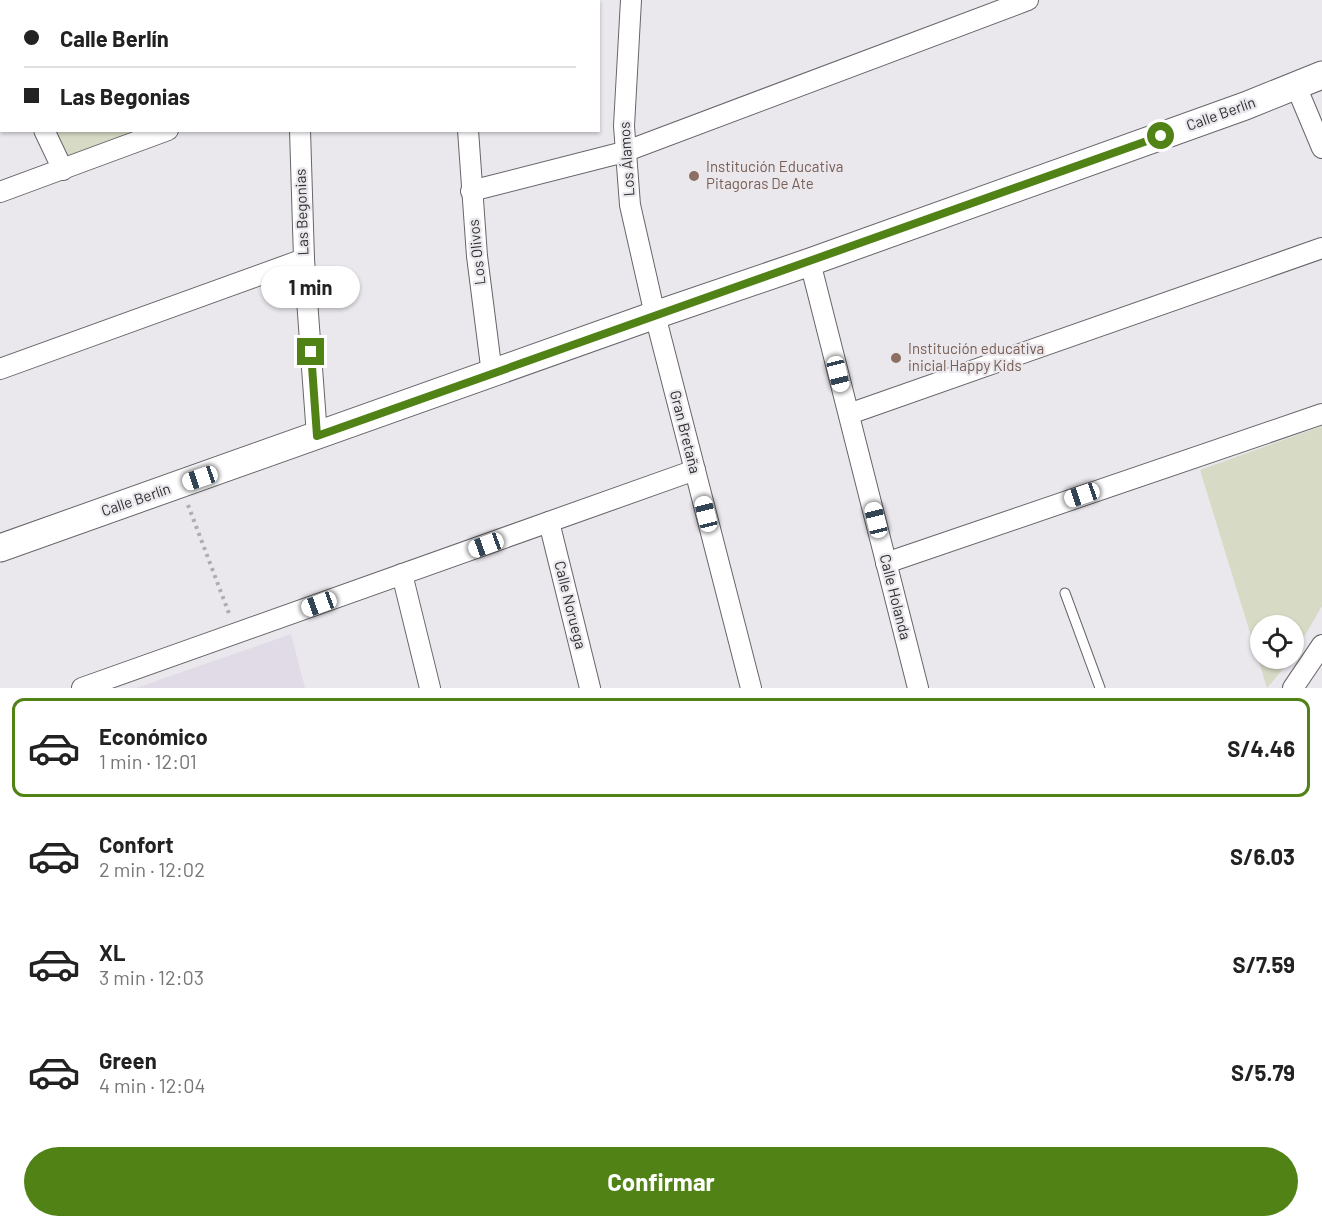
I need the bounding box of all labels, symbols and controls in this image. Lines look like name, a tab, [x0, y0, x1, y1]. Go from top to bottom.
text: Calle Berlín	[60, 25, 169, 51]
text: Las Begonias	[60, 83, 190, 109]
street label: Calle Berlín	[1184, 92, 1258, 134]
street label: Los Álamos	[614, 121, 638, 197]
route start	[1147, 122, 1174, 149]
place label: Institución Educativa Pitagoras De Ate	[706, 157, 843, 192]
street label: Las Begonias	[290, 168, 312, 256]
marker: Institución Educativa Pitagoras De Ate	[687, 169, 701, 183]
street label: Los Olivos	[464, 218, 488, 286]
callout: 1 min	[262, 265, 360, 307]
text: 1 min	[289, 275, 332, 299]
route end	[297, 338, 324, 365]
place label: Institución educativa inicial Happy Kids	[908, 339, 1044, 374]
marker: Institución educativa inicial Happy Kids	[889, 351, 903, 365]
car	[825, 354, 851, 394]
street label: Gran Bretaña	[667, 388, 705, 475]
car	[180, 464, 220, 492]
street label: Calle Berlín	[99, 479, 173, 519]
car	[1062, 481, 1102, 509]
car	[693, 494, 719, 534]
car	[863, 500, 889, 540]
car	[466, 530, 506, 560]
street label: Calle Holanda	[877, 552, 915, 641]
street label: Calle Noruega	[551, 559, 591, 651]
car	[299, 589, 339, 619]
map controls	[1250, 615, 1304, 669]
button: locate	[1250, 615, 1304, 669]
icon: car	[27, 721, 81, 775]
text: Económico	[99, 723, 208, 749]
text: S/4.46	[1227, 735, 1295, 761]
text: 1 min · 12:01	[99, 749, 197, 773]
icon: car	[27, 829, 81, 883]
text: Confort	[99, 831, 174, 857]
text: S/6.03	[1230, 843, 1295, 869]
text: 2 min · 12:02	[99, 857, 205, 881]
icon: car	[27, 937, 81, 991]
text: XL	[99, 939, 125, 965]
text: S/7.59	[1233, 951, 1295, 977]
text: 3 min · 12:03	[99, 965, 204, 989]
icon: car	[27, 1045, 81, 1099]
text: Green	[99, 1047, 157, 1073]
text: S/5.79	[1231, 1059, 1295, 1085]
text: 4 min · 12:04	[99, 1073, 205, 1097]
button: Confirmar	[24, 1147, 1298, 1216]

